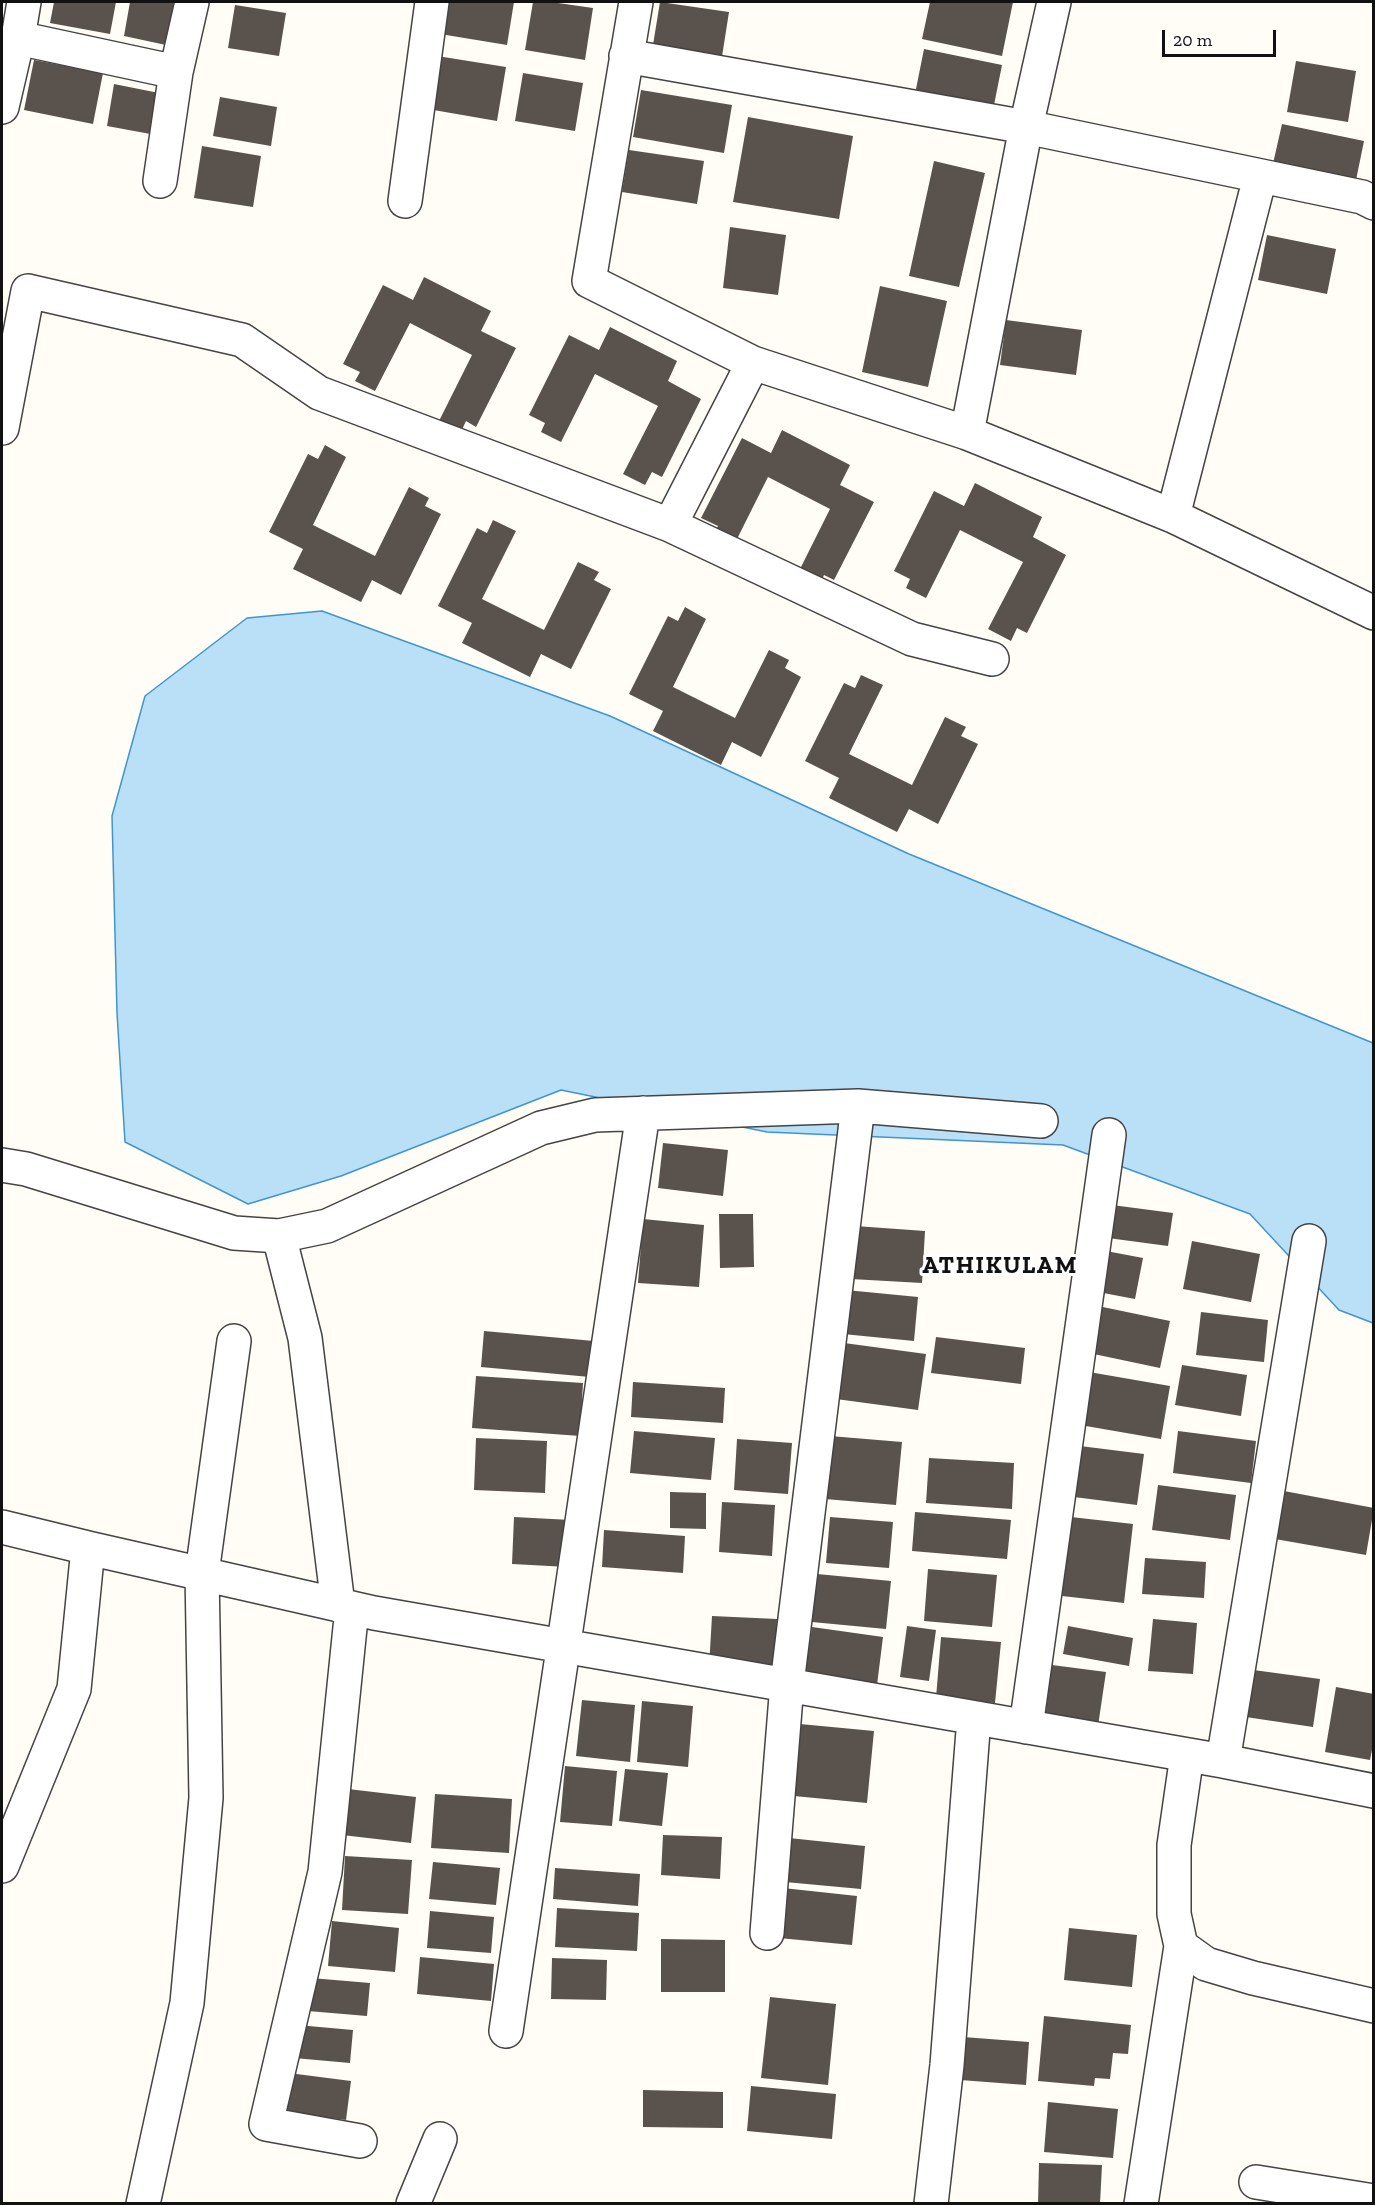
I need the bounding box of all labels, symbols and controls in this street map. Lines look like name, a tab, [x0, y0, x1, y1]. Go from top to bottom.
scale bar	[1165, 18, 1279, 56]
text: 20 m	[1173, 29, 1212, 51]
district label: ATHIKULAM	[922, 1252, 1078, 1280]

